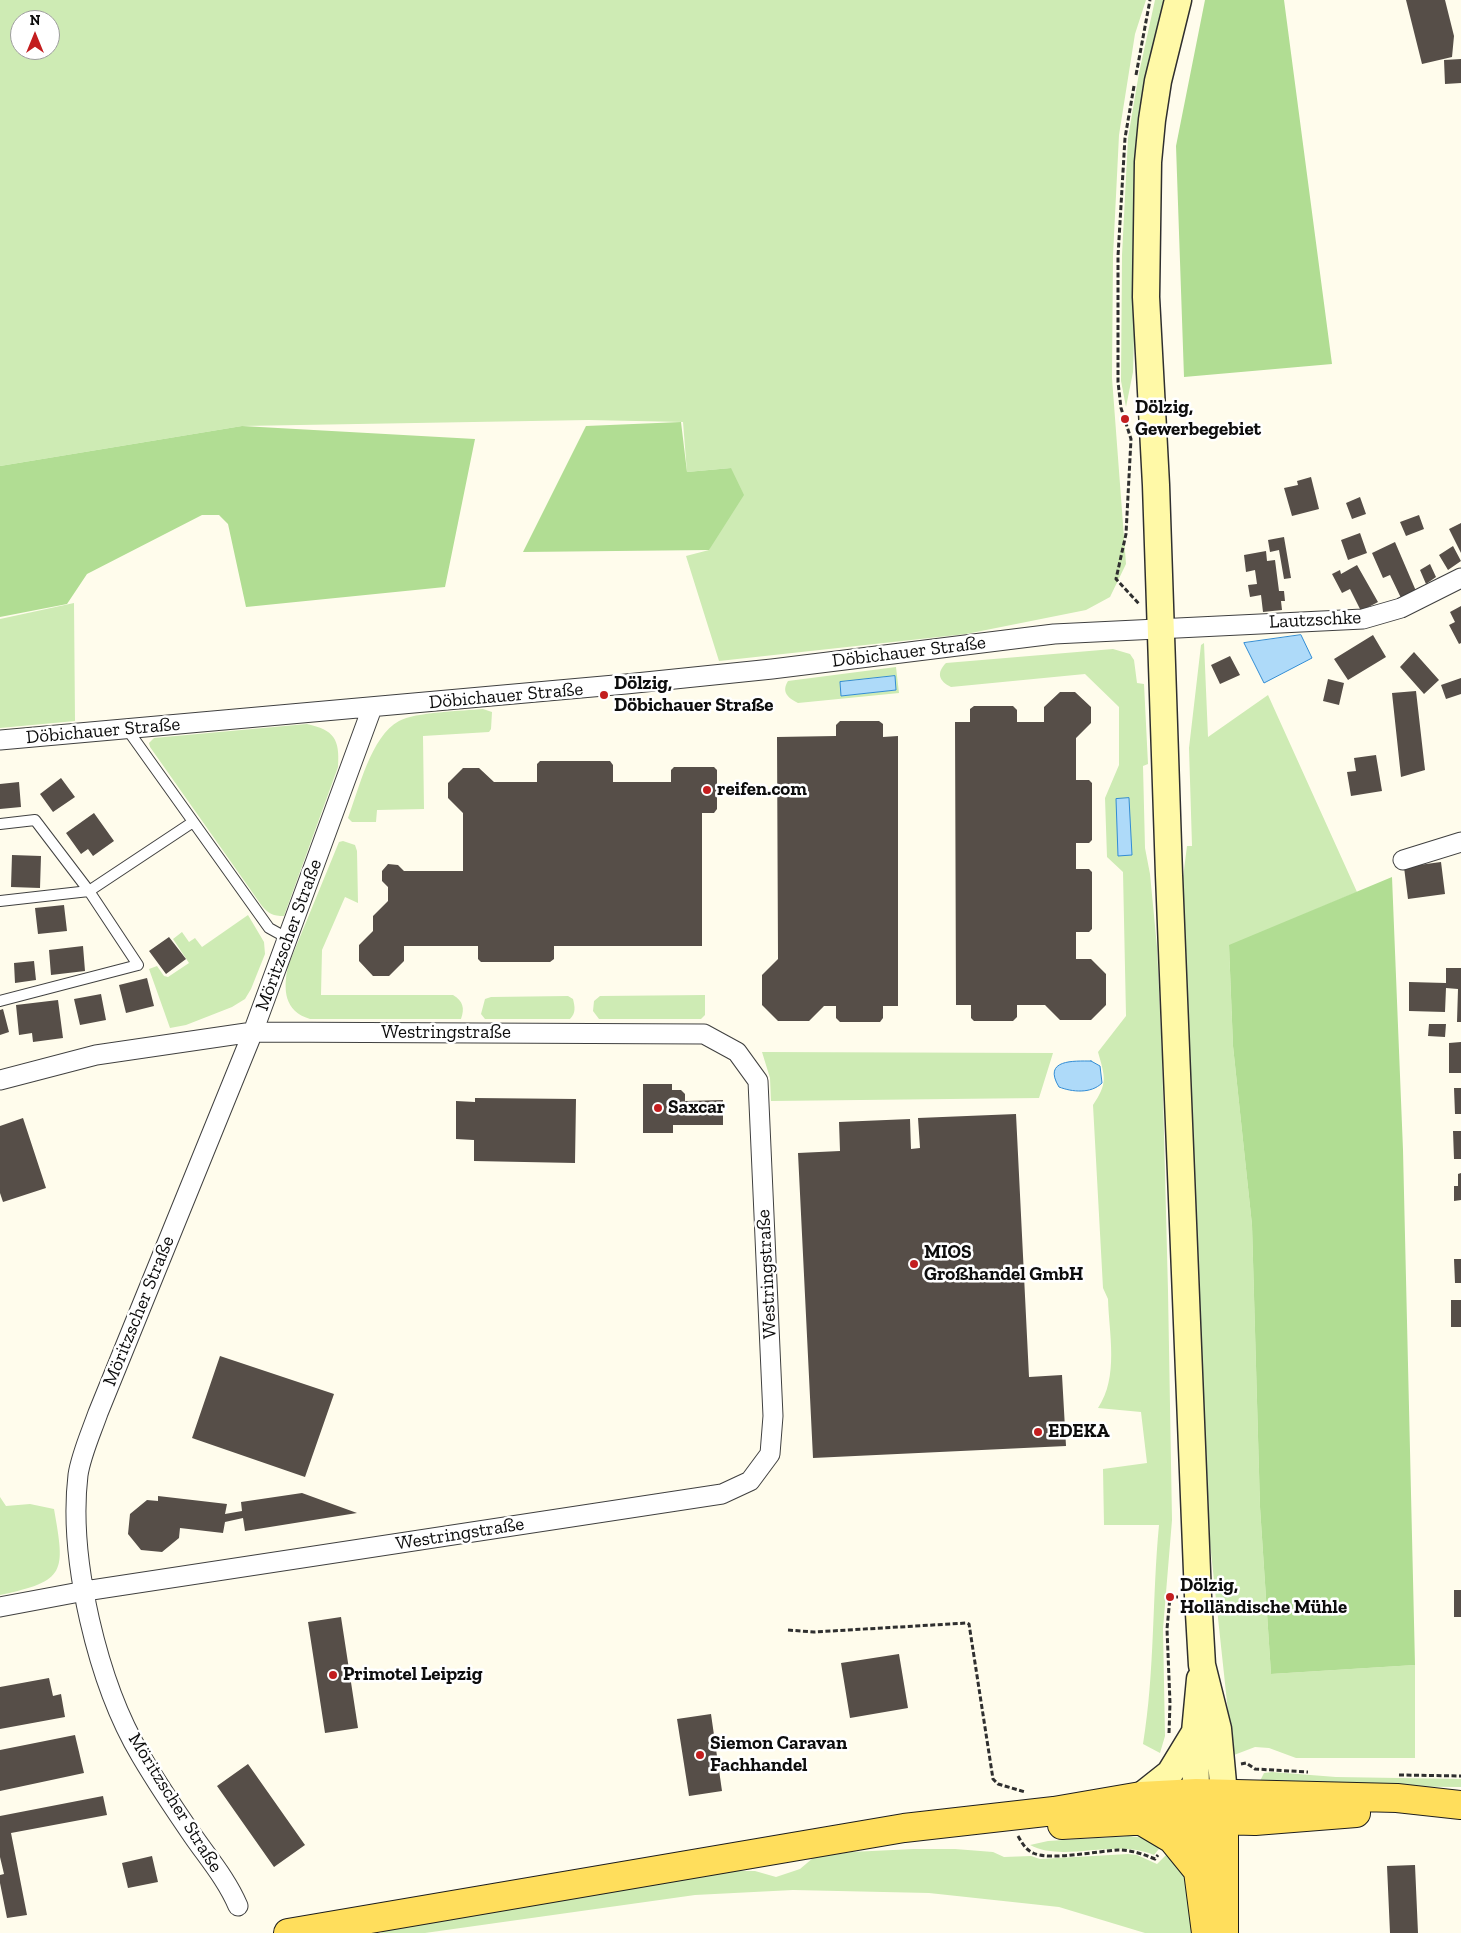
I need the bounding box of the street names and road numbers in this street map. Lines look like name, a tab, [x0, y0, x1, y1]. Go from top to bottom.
street label: Lautzschke	[1268, 606, 1362, 634]
street label: Döbichauer Straße	[831, 631, 987, 673]
street label: Döbichauer Straße	[428, 678, 584, 714]
street label: Döbichauer Straße	[25, 713, 181, 749]
street label: Möritzscher Straße	[251, 856, 327, 1014]
street label: Westringstraße	[381, 1022, 511, 1044]
street label: Westringstraße	[752, 1209, 782, 1339]
street label: Möritzscher Straße	[98, 1233, 180, 1389]
street label: Westringstraße	[394, 1513, 526, 1555]
street label: Möritzscher Straße	[123, 1729, 227, 1877]

